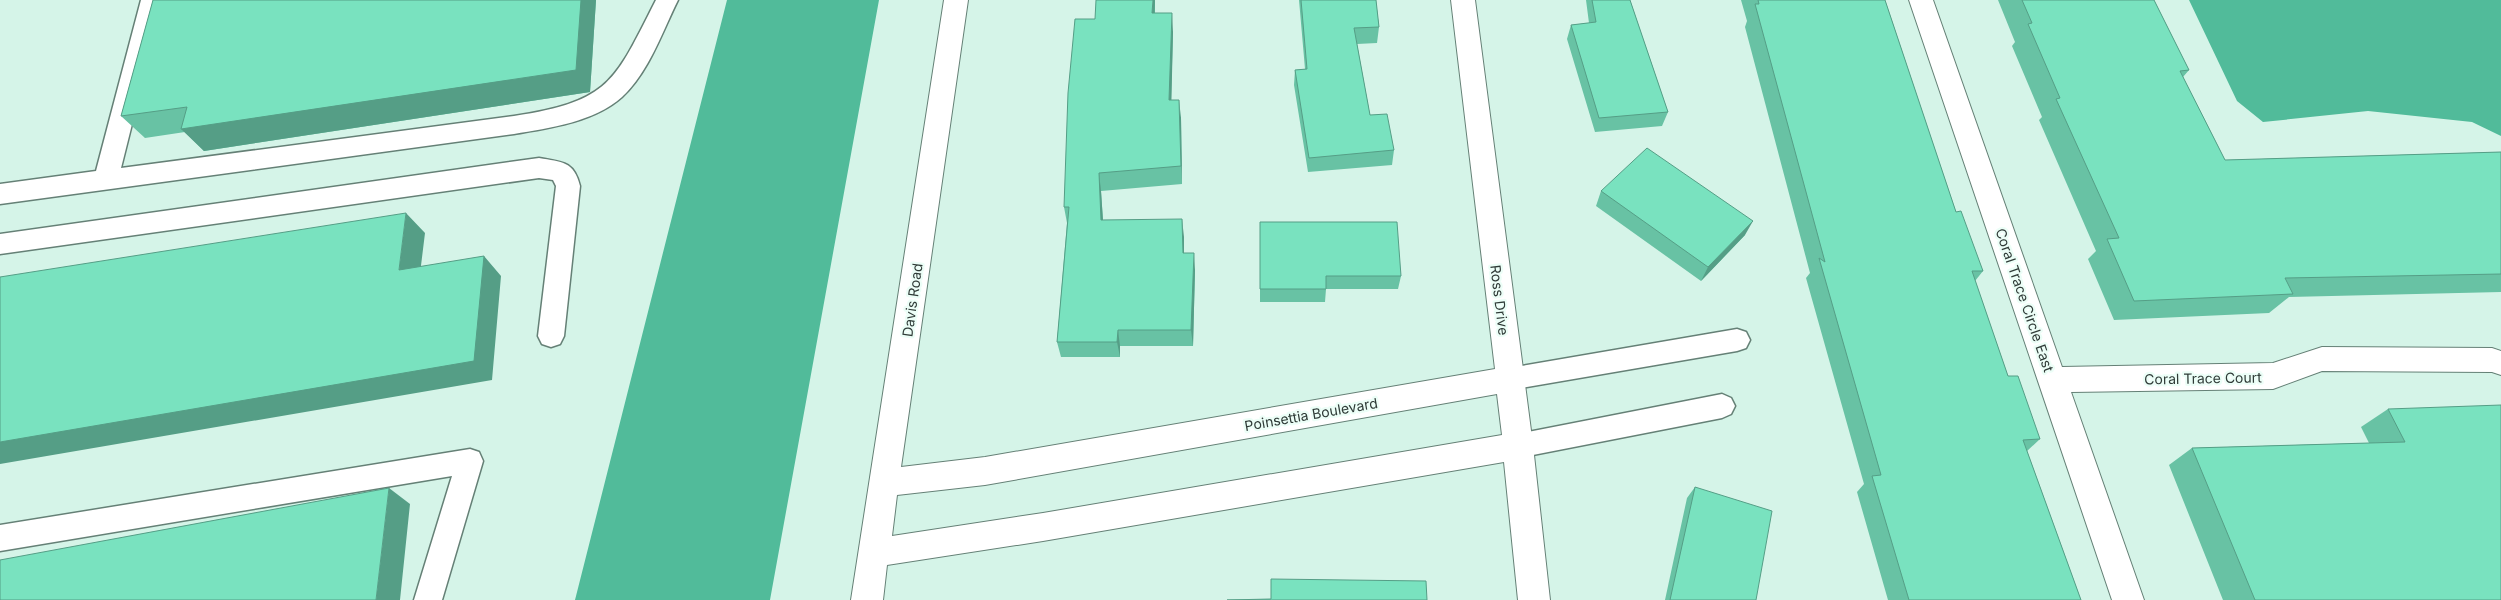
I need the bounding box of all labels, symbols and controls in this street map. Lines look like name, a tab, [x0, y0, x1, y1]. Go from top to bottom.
street label: Coral Trace Circle East	[1992, 226, 2058, 375]
street label: Davis Road	[898, 262, 926, 338]
street label: Ross Drive	[1487, 264, 1513, 336]
street label: Coral Trace Court	[2144, 368, 2262, 388]
street label: Poinsettia Boulevard	[1243, 394, 1379, 434]

